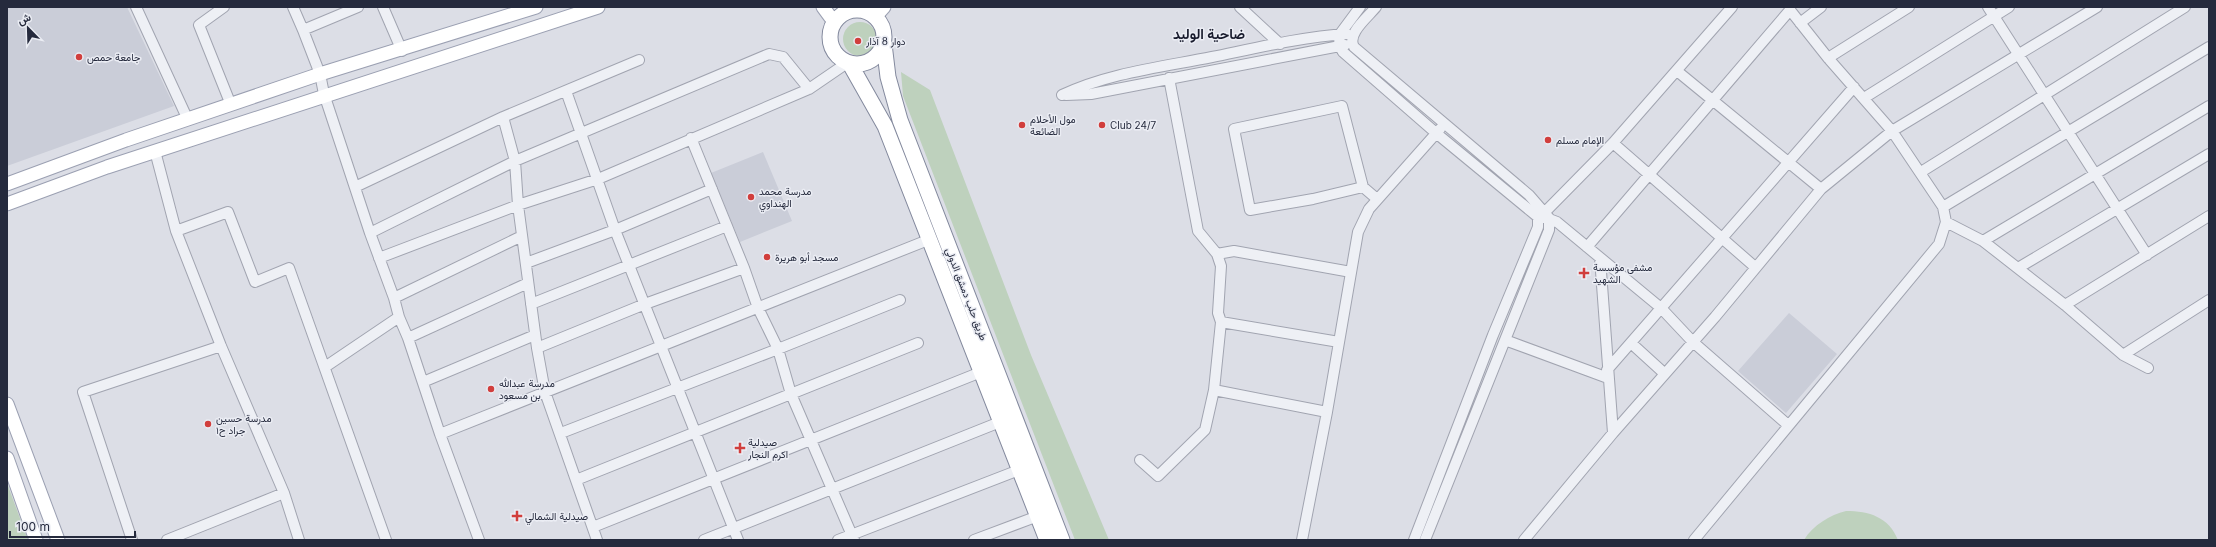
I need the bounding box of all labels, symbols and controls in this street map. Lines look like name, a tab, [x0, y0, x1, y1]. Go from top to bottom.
north arrow	[8, 8, 48, 48]
text: ش	[15, 10, 33, 28]
district label: ضاحية الوليد	[1173, 25, 1245, 43]
place label: دوار 8 آذار	[865, 35, 906, 48]
marker: دوار 8 آذار	[853, 36, 863, 46]
place label: جامعة حمص	[87, 51, 141, 64]
marker: جامعة حمص	[74, 52, 84, 62]
place label: مول الأحلام الضائعة	[1030, 113, 1076, 137]
place label: Club 24/7	[1110, 119, 1157, 131]
marker: مول الأحلام الضائعة	[1017, 120, 1027, 130]
marker: Club 24/7	[1097, 120, 1107, 130]
place label: الإمام مسلم	[1556, 134, 1604, 147]
marker: الإمام مسلم	[1543, 135, 1553, 145]
place label: مدرسة محمد الهنداوي	[759, 185, 811, 212]
marker: مدرسة محمد الهنداوي	[746, 192, 756, 202]
street label: طريق حلب دمشق الدولي	[941, 246, 990, 344]
place label: مسجد أبو هريرة	[775, 251, 838, 264]
marker: مسجد أبو هريرة	[762, 252, 772, 262]
place label: مشفى مؤسسة الشهيد	[1593, 261, 1652, 286]
marker: مشفى مؤسسة الشهيد	[1578, 267, 1590, 279]
place label: مدرسة عبدالله بن مسعود	[499, 377, 555, 402]
marker: مدرسة عبدالله بن مسعود	[486, 384, 496, 394]
place label: مدرسة حسين جراد ح١	[216, 412, 272, 437]
marker: مدرسة حسين جراد ح١	[203, 419, 213, 429]
place label: صيدلية اكرم النجار	[747, 436, 788, 461]
marker: صيدلية اكرم النجار	[735, 443, 745, 453]
place label: صيدلية الشمالي	[525, 510, 588, 525]
marker: صيدلية الشمالي	[512, 511, 522, 521]
scale bar	[10, 513, 135, 539]
text: 100 m	[16, 519, 50, 534]

